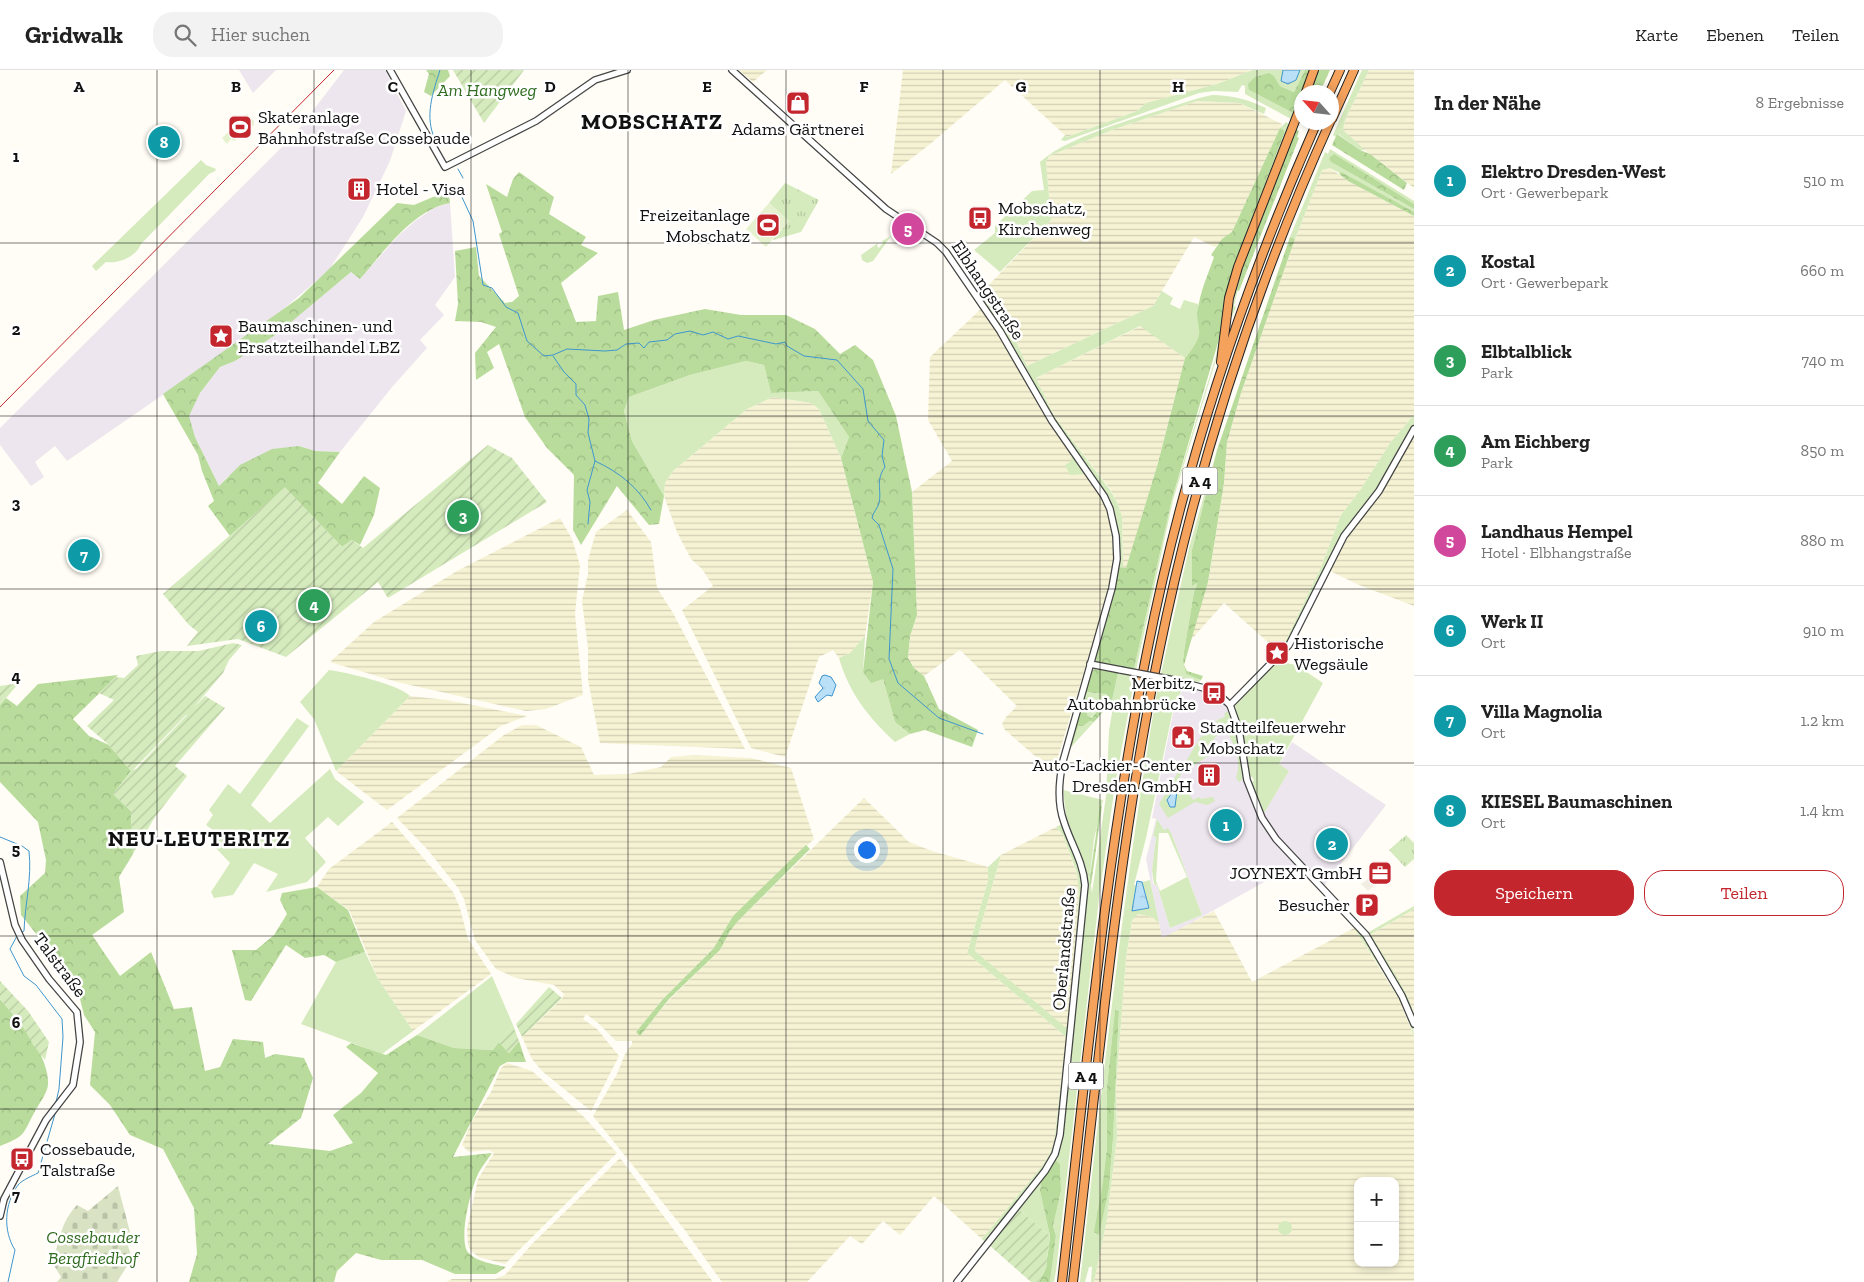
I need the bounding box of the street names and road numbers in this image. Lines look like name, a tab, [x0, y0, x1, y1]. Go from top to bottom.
street label: Elbhangstraße	[947, 236, 1029, 344]
road number: A 4	[1182, 468, 1218, 494]
street label: Oberlandstraße	[1048, 887, 1080, 1011]
street label: Talstraße	[29, 928, 91, 1002]
road number: A 4	[1068, 1062, 1104, 1089]

